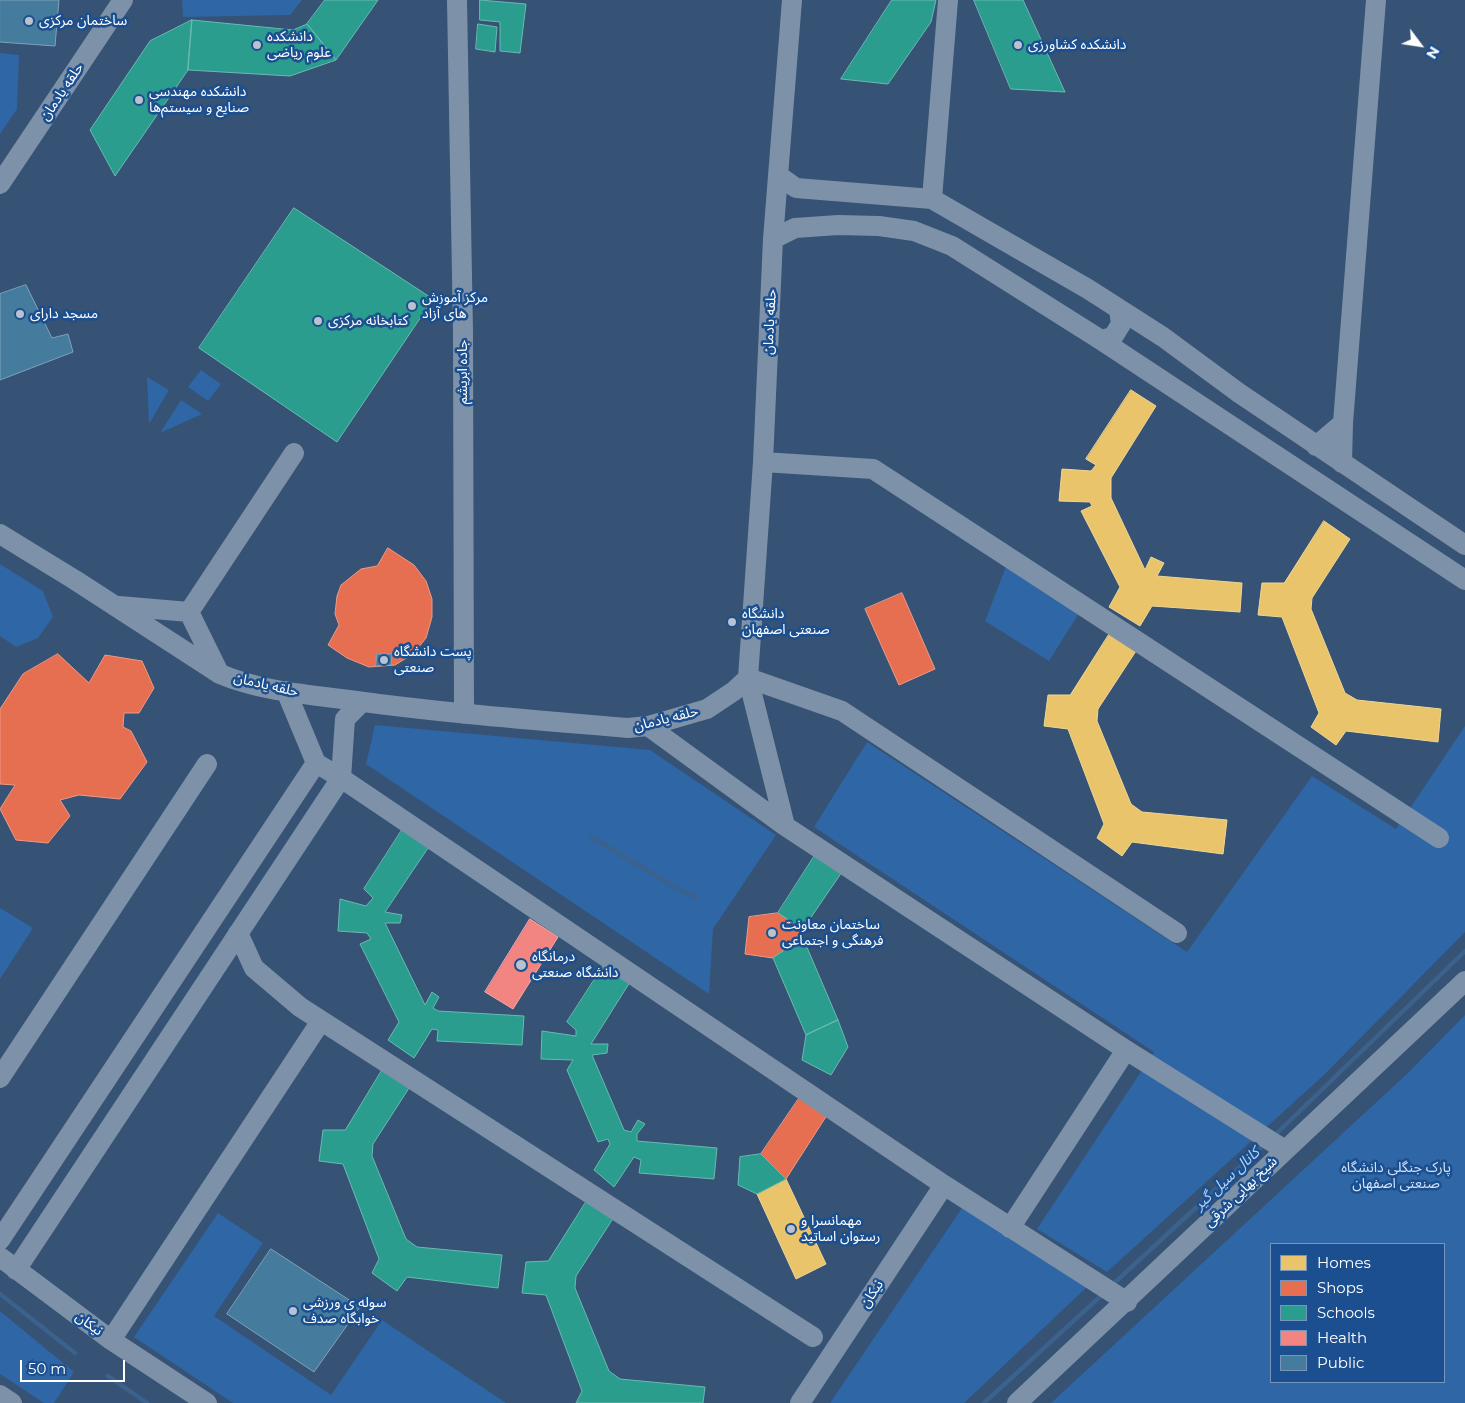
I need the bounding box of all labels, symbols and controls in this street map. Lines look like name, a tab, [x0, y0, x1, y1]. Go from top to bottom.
place label: ساختمان مرکزی	[39, 13, 127, 29]
marker: ساختمان مرکزی	[23, 15, 35, 27]
north arrow	[1395, 20, 1445, 70]
place label: دانشکده علوم ریاضی	[267, 29, 331, 62]
place label: دانشکده کشاورزی	[1028, 37, 1126, 53]
marker: دانشکده علوم ریاضی	[251, 39, 263, 51]
marker: دانشکده کشاورزی	[1012, 39, 1024, 51]
text: N	[1422, 43, 1443, 62]
street label: حلقه یادمان	[37, 60, 87, 124]
place label: دانشکده مهندسی صنایع و سیستم‌ها	[149, 84, 249, 116]
marker: دانشکده مهندسی صنایع و سیستم‌ها	[133, 94, 145, 106]
street label: حلقه یادمان	[760, 289, 780, 355]
place label: مرکز آموزش های آزاد	[422, 290, 488, 322]
marker: مرکز آموزش های آزاد	[406, 300, 418, 312]
place label: مسجد دارای	[30, 306, 98, 322]
marker: مسجد دارای	[14, 308, 26, 320]
place label: کتابخانه مرکزی	[328, 313, 408, 329]
marker: کتابخانه مرکزی	[312, 315, 324, 327]
street label: جاده ابریشم	[455, 340, 471, 404]
place label: دانشگاه صنعتی اصفهان	[742, 606, 830, 638]
marker: دانشگاه صنعتی اصفهان	[726, 616, 738, 628]
place label: پست دانشگاه صنعتی	[394, 644, 472, 676]
marker: پست دانشگاه صنعتی	[378, 654, 390, 666]
street label: حلقه یادمان	[232, 669, 300, 701]
street label: حلقه یادمان	[632, 703, 700, 735]
place label: ساختمان معاونت فرهنگی و اجتماعی	[782, 917, 883, 950]
marker: ساختمان معاونت فرهنگی و اجتماعی	[766, 927, 778, 939]
place label: درمانگاه دانشگاه صنعتی	[532, 949, 618, 982]
marker: درمانگاه دانشگاه صنعتی	[514, 958, 528, 972]
water label: کانال سیل گیر	[1190, 1144, 1264, 1214]
street label: شیخ بهایی شرقی	[1201, 1153, 1281, 1231]
park label: پارک جنگلی دانشگاه صنعتی اصفهان	[1341, 1160, 1451, 1192]
place label: مهمانسرا و رستوان اساتید	[801, 1213, 880, 1246]
marker: مهمانسرا و رستوان اساتید	[785, 1223, 797, 1235]
legend	[1270, 1243, 1445, 1383]
text: Homes	[1317, 1253, 1371, 1272]
street label: نیکان	[857, 1277, 887, 1311]
text: Shops	[1317, 1278, 1363, 1297]
place label: سوله ی ورزشی خوابگاه صدف	[303, 1295, 386, 1328]
text: Schools	[1317, 1303, 1375, 1322]
marker: سوله ی ورزشی خوابگاه صدف	[287, 1305, 299, 1317]
street label: نیکان	[72, 1308, 106, 1340]
text: Health	[1317, 1328, 1367, 1347]
scale bar	[22, 1350, 128, 1382]
text: Public	[1317, 1353, 1365, 1372]
text: 50 m	[28, 1359, 66, 1378]

